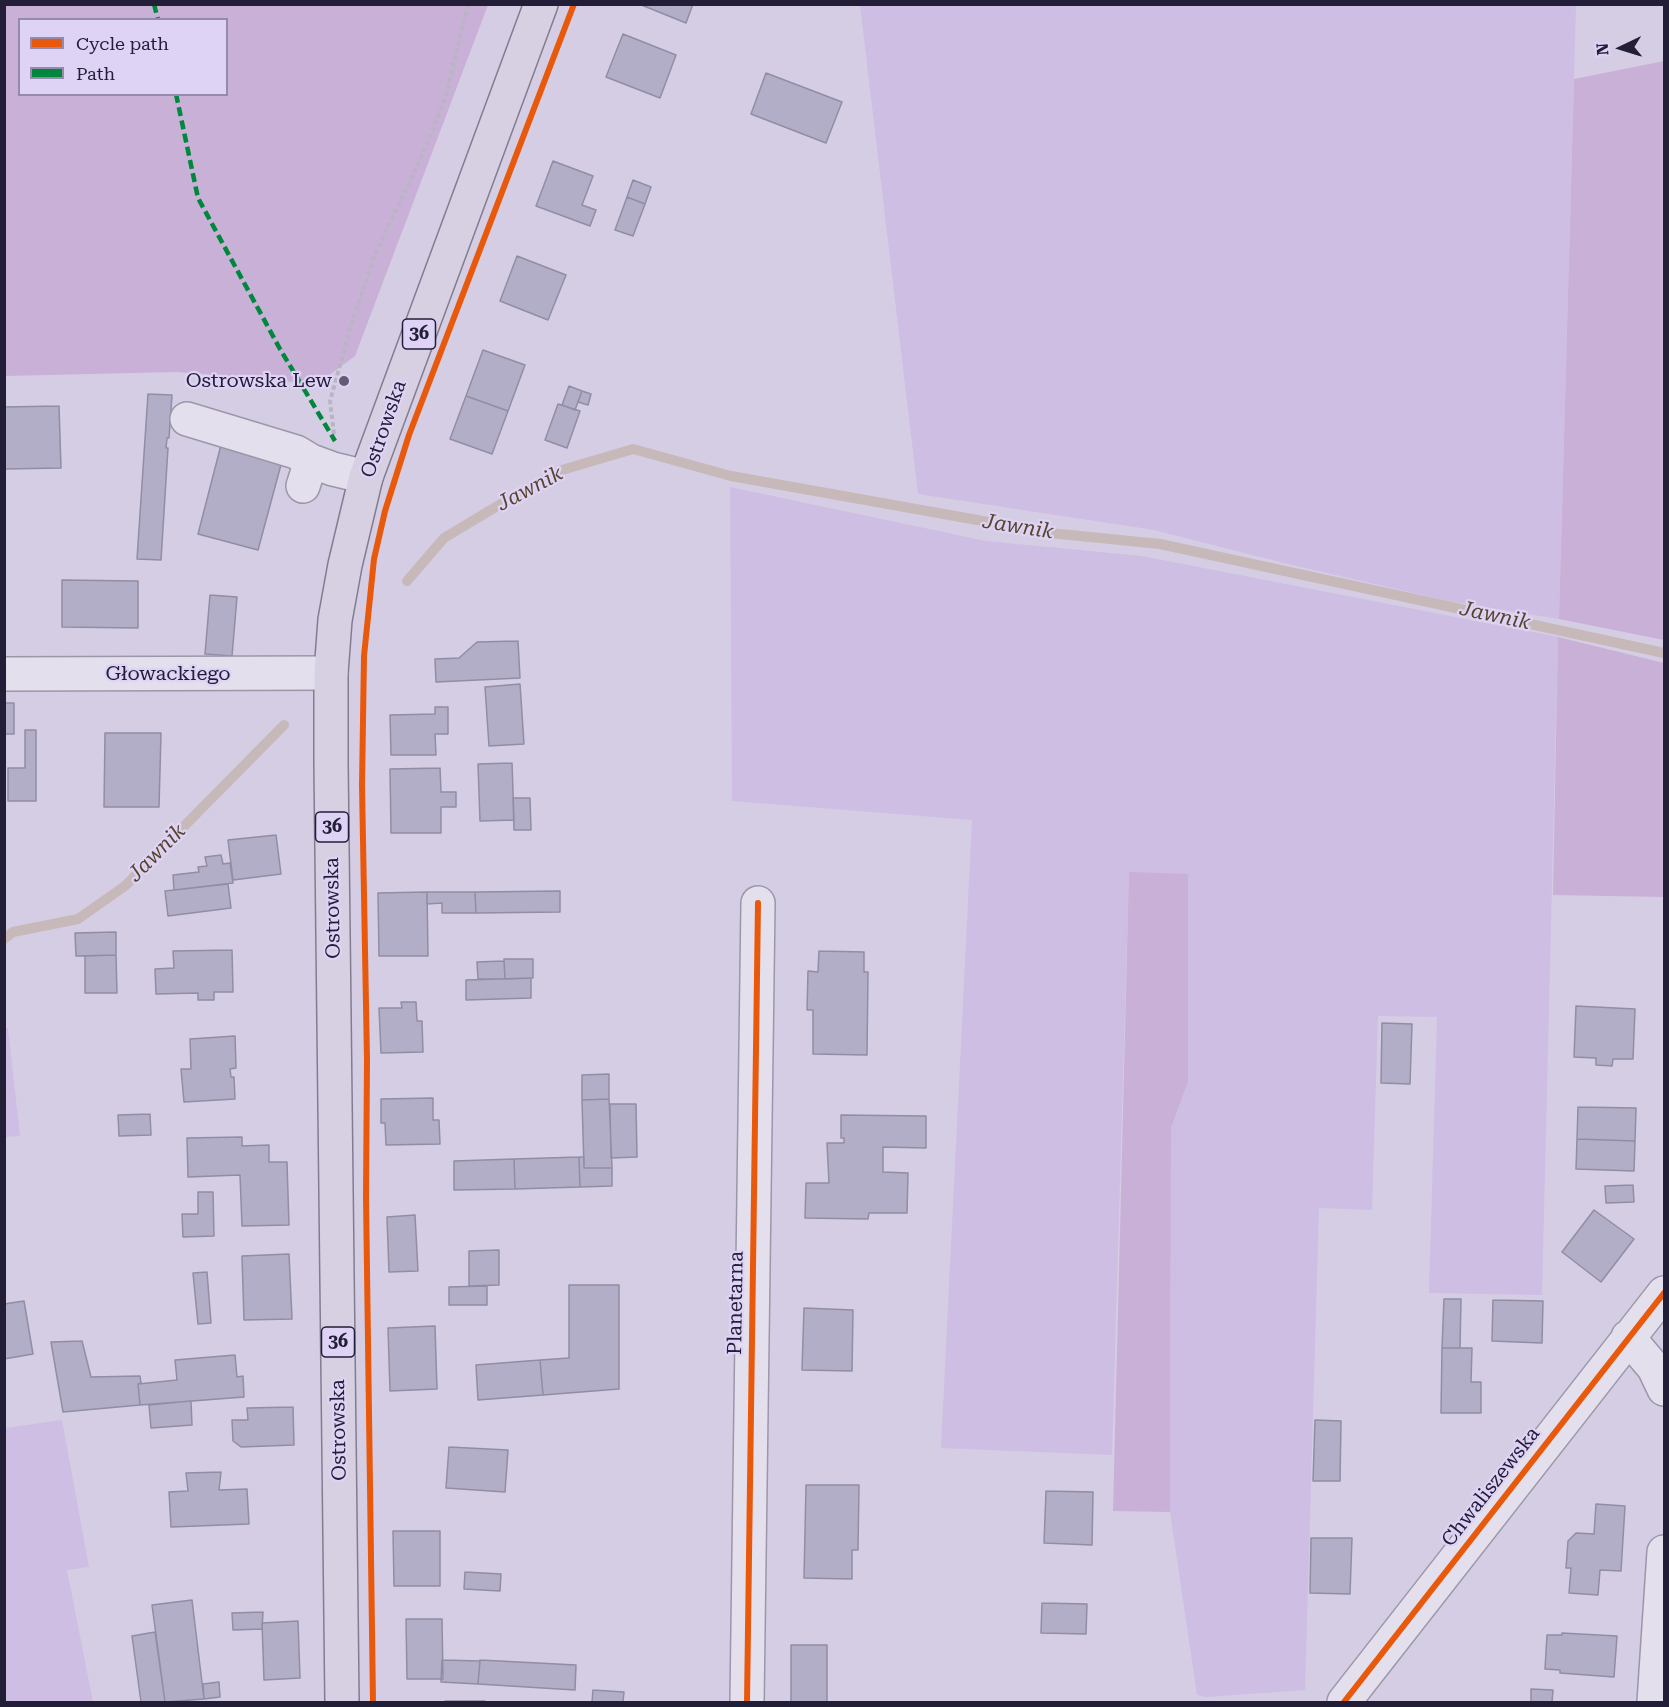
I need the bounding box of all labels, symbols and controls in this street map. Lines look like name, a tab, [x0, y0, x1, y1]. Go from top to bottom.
legend	[18, 18, 228, 96]
north arrow	[1591, 18, 1651, 78]
text: Cycle path	[76, 33, 169, 54]
text: N	[1593, 42, 1612, 56]
text: Path	[76, 63, 115, 84]
road number: 36	[402, 319, 436, 349]
place label: Ostrowska Lew	[186, 369, 332, 393]
marker: Ostrowska Lew	[337, 374, 351, 388]
street label: Ostrowska	[356, 377, 412, 481]
water label: Jawnik	[493, 461, 567, 517]
water label: Jawnik	[981, 509, 1055, 545]
water label: Jawnik	[1458, 596, 1532, 636]
street label: Głowackiego	[106, 662, 230, 686]
road number: 36	[316, 812, 348, 842]
water label: Jawnik	[123, 819, 191, 887]
street label: Ostrowska	[320, 857, 346, 959]
street label: Planetarna	[723, 1251, 749, 1355]
road number: 36	[322, 1327, 354, 1357]
street label: Ostrowska	[326, 1379, 352, 1481]
street label: Chwaliszewska	[1437, 1422, 1545, 1552]

